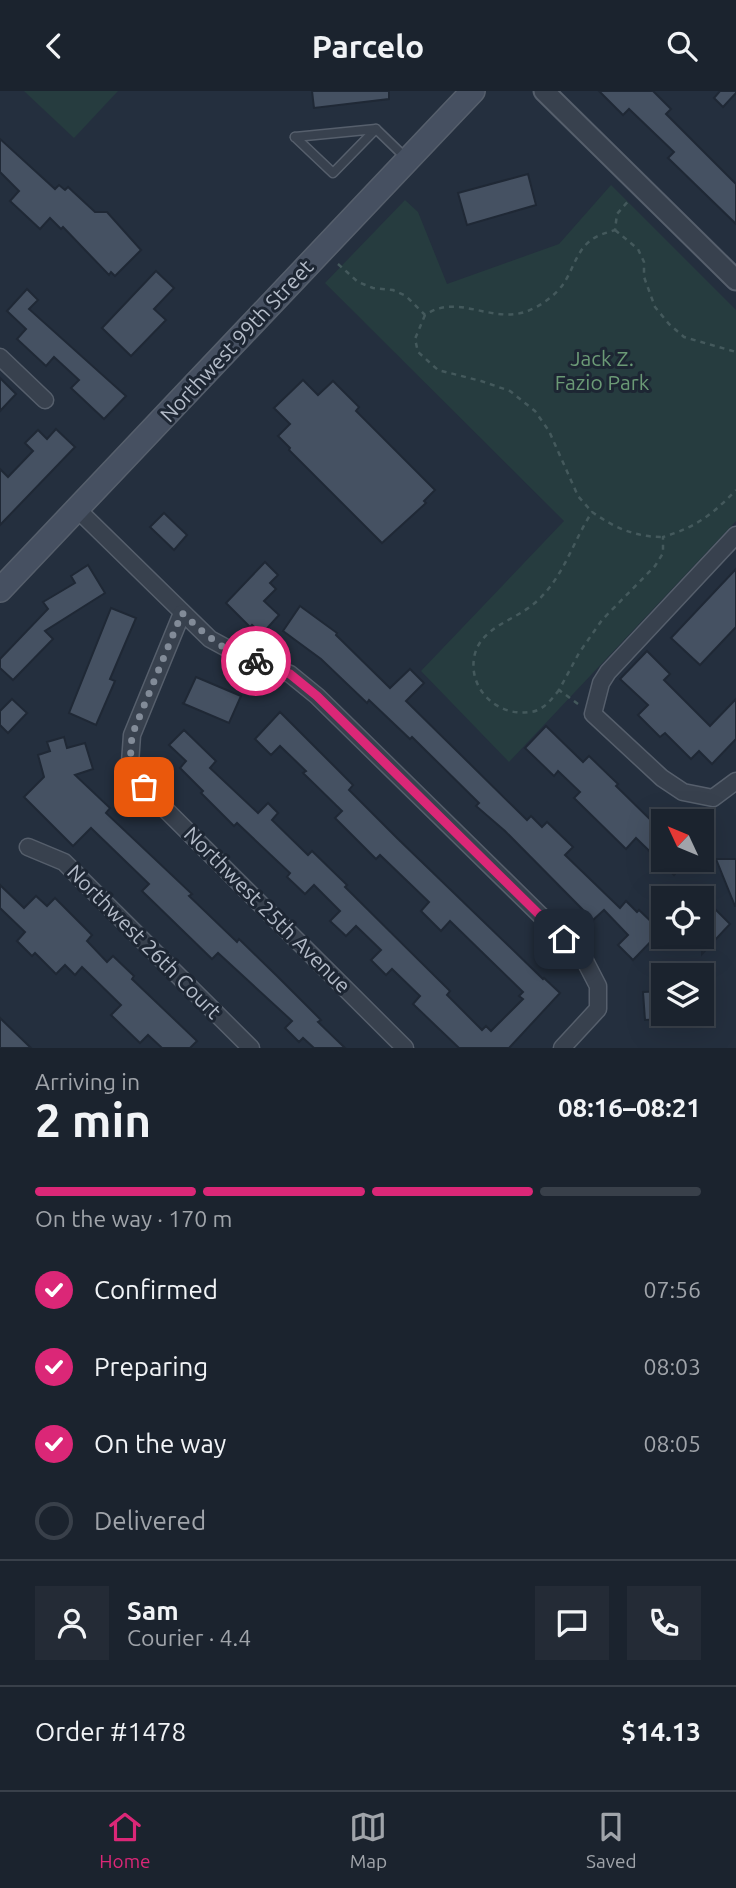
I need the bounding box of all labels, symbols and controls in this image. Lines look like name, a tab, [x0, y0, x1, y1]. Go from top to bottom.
icon: back	[35, 27, 73, 65]
icon: search	[663, 27, 701, 65]
text: Parcelo	[312, 28, 424, 64]
street label: Northwest 99th Street	[155, 254, 318, 426]
park label: Jack Z. Fazio Park	[555, 346, 650, 394]
courier	[221, 626, 291, 696]
icon: bike	[237, 642, 275, 680]
pin	[114, 757, 174, 817]
icon: bag	[125, 768, 163, 806]
north arrow	[651, 809, 714, 871]
map controls	[651, 809, 714, 1026]
street label: Northwest 25th Avenue	[180, 821, 356, 997]
street label: Northwest 26th Court	[63, 859, 227, 1023]
button: locate	[651, 886, 714, 949]
pin	[534, 909, 594, 969]
icon: home	[545, 920, 583, 958]
button: layers	[651, 963, 714, 1026]
text: Arriving in	[35, 1069, 140, 1094]
text: 08:16–08:21	[558, 1093, 701, 1122]
text: 2 min	[35, 1094, 151, 1146]
text: On the way · 170 m	[35, 1206, 232, 1231]
icon: check	[35, 1271, 73, 1309]
text: Confirmed	[94, 1275, 218, 1304]
text: 07:56	[643, 1277, 701, 1302]
icon: check	[35, 1348, 73, 1386]
text: Preparing	[94, 1352, 208, 1381]
text: 08:03	[643, 1354, 701, 1379]
icon: check	[35, 1425, 73, 1463]
text: On the way	[94, 1429, 226, 1458]
text: 08:05	[643, 1431, 701, 1456]
text: Delivered	[94, 1506, 206, 1535]
button: person	[35, 1586, 109, 1660]
button: chat	[535, 1586, 609, 1660]
button: phone	[627, 1586, 701, 1660]
text: Sam	[127, 1596, 179, 1625]
text: Courier · 4.4	[127, 1625, 251, 1650]
text: Order #1478	[35, 1717, 186, 1746]
text: $14.13	[621, 1717, 701, 1746]
tab: Home	[99, 1808, 151, 1872]
tab: Map	[349, 1808, 387, 1872]
tab: Saved	[586, 1808, 637, 1872]

